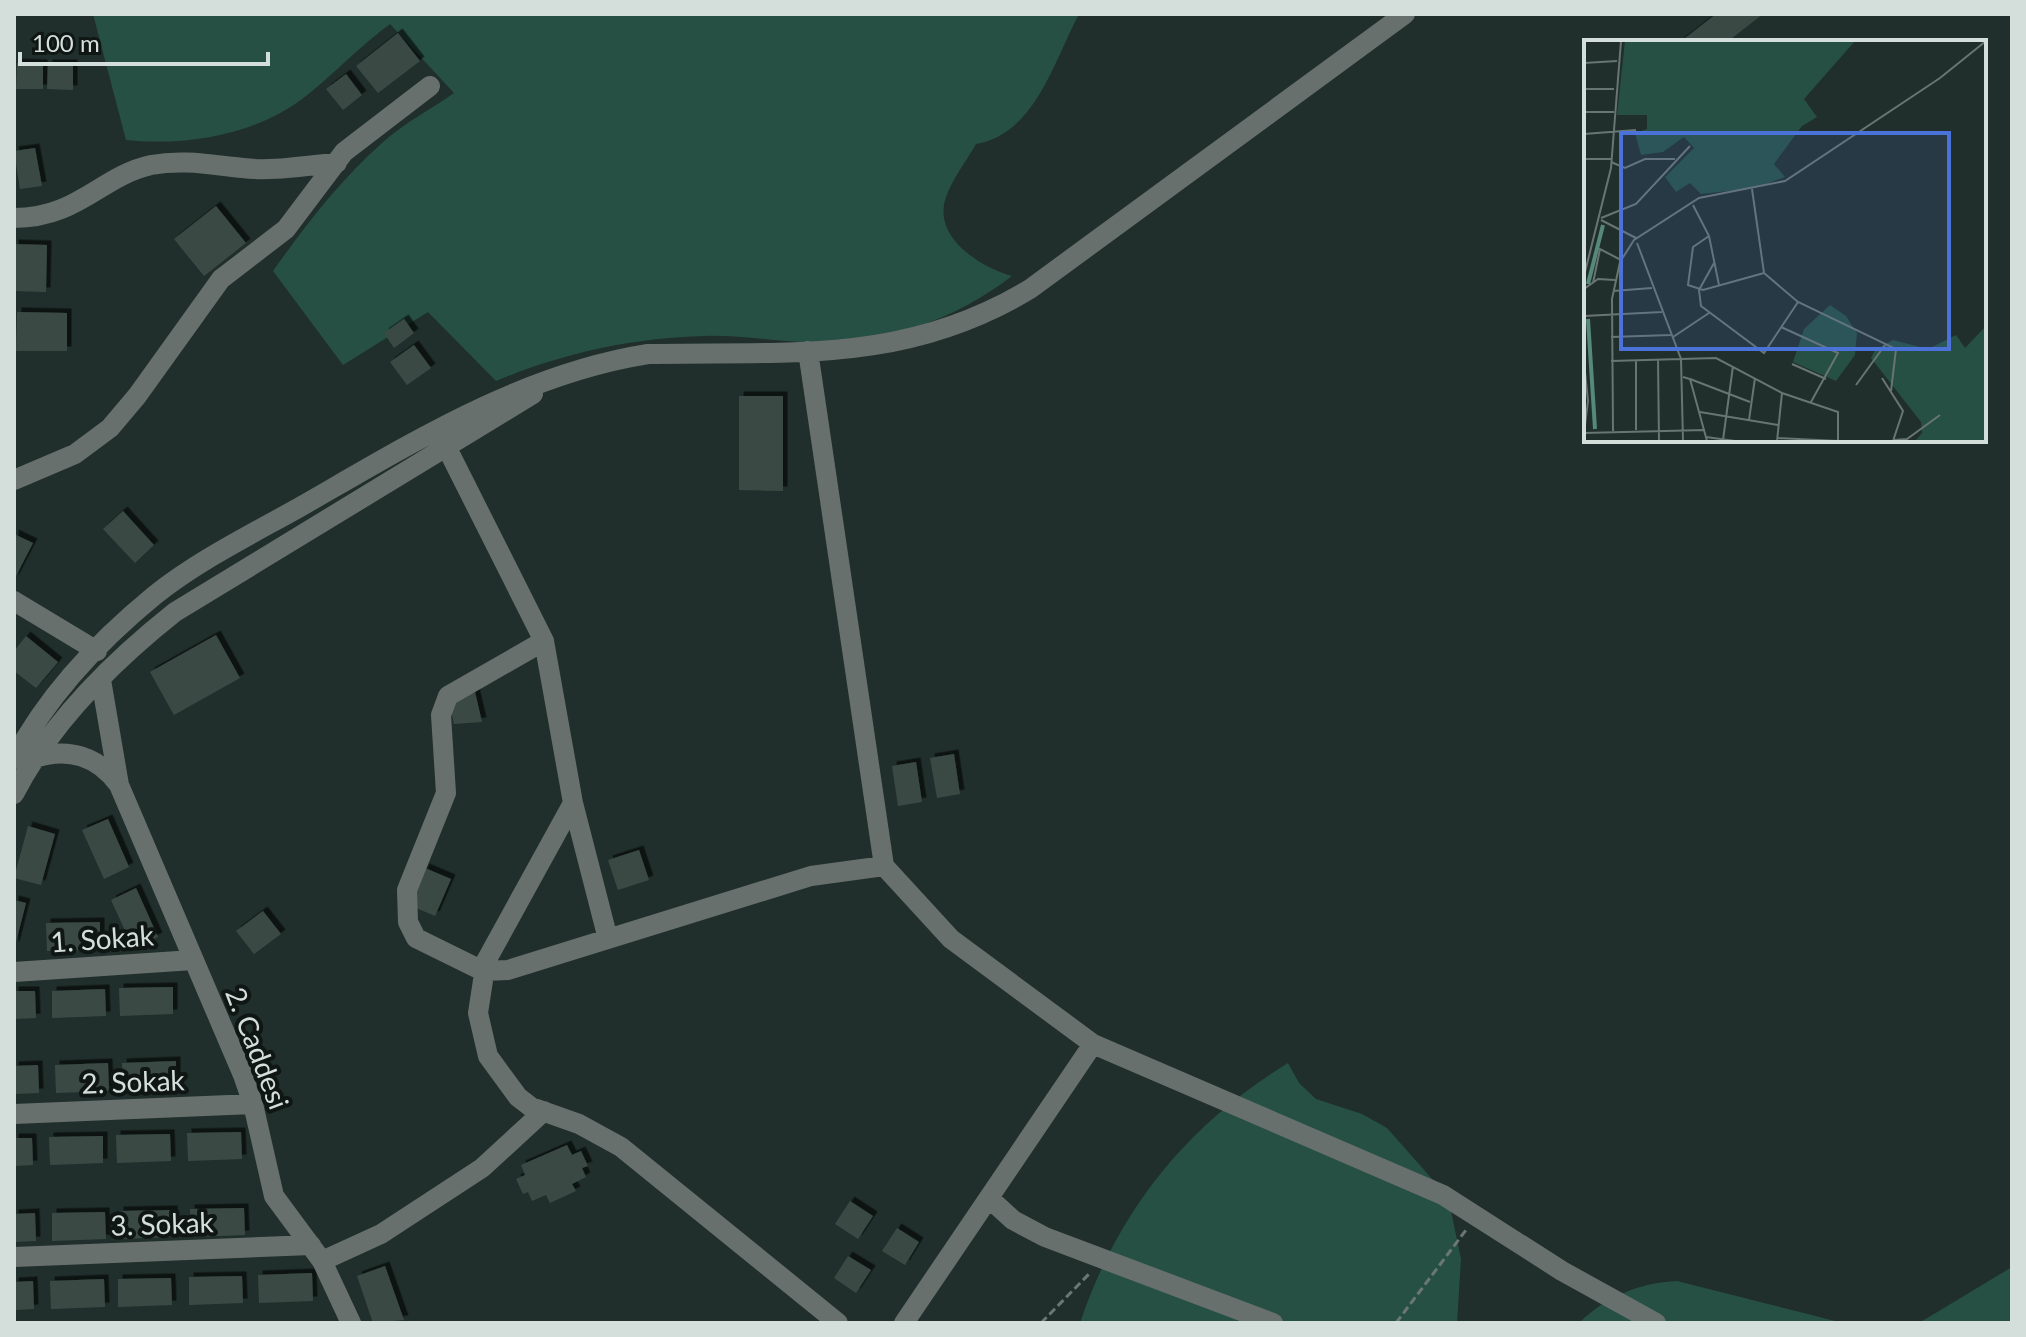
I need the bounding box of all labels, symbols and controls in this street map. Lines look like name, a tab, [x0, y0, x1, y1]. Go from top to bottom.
scale bar	[20, 16, 268, 66]
text: 100 m	[32, 28, 100, 57]
inset map	[1584, 40, 1986, 442]
street label: 1. Sokak	[49, 917, 156, 959]
street label: 2. Caddesi	[219, 982, 297, 1114]
street label: 2. Sokak	[81, 1062, 186, 1100]
street label: 3. Sokak	[110, 1204, 215, 1242]

